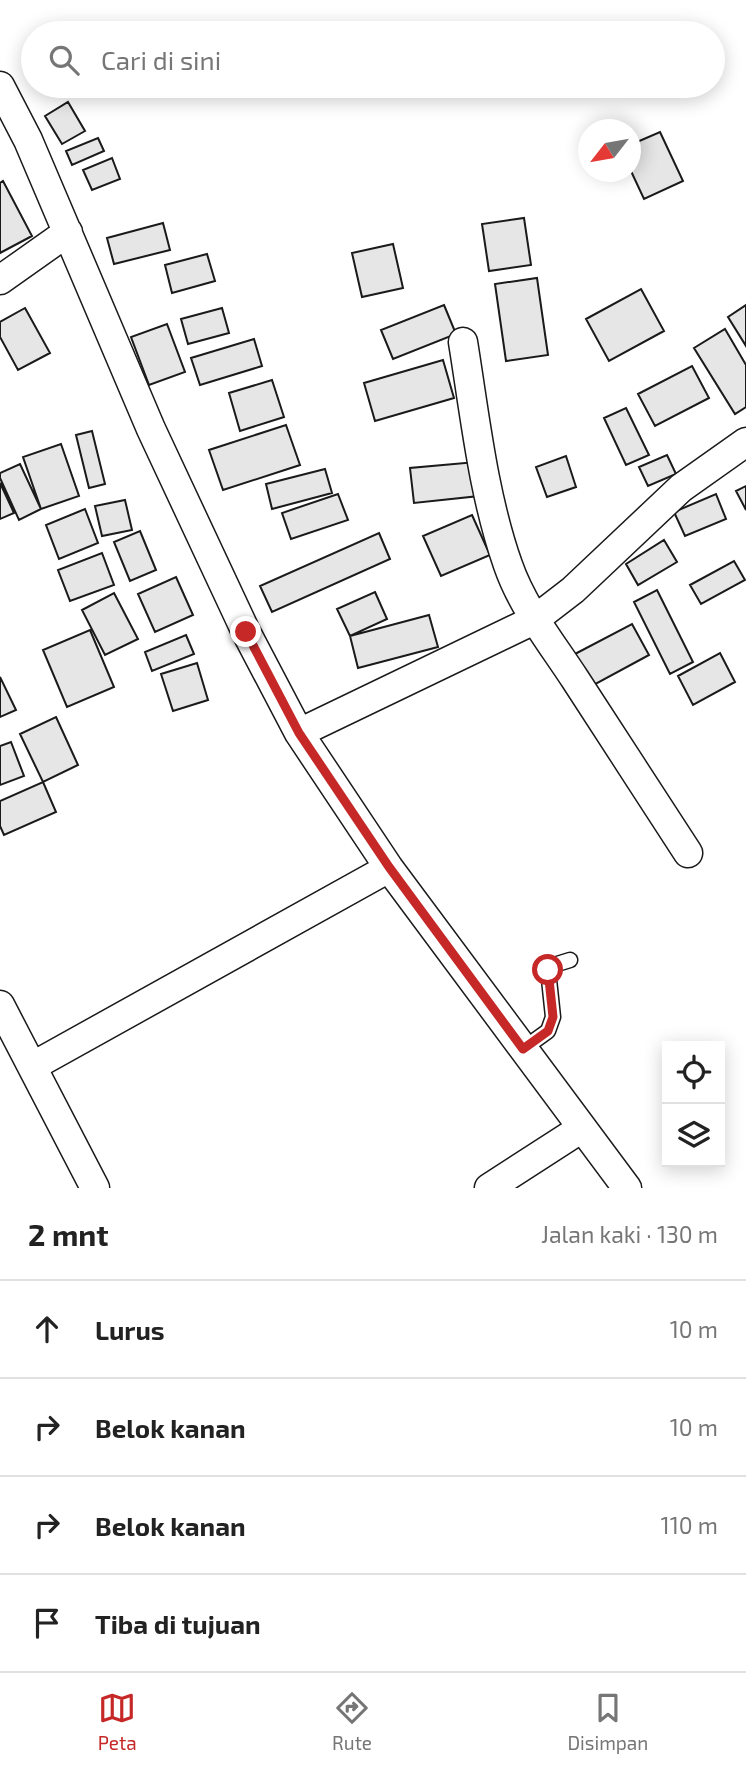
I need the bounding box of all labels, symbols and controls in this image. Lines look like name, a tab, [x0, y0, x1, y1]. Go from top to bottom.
search box	[21, 21, 725, 98]
icon: search	[45, 41, 83, 79]
text: Cari di sini	[101, 44, 221, 75]
north arrow	[578, 119, 641, 182]
route end	[230, 616, 261, 647]
route start	[532, 954, 563, 985]
map controls	[662, 1041, 725, 1167]
button: locate	[662, 1041, 725, 1104]
button: layers	[662, 1104, 725, 1167]
text: 2 mnt	[28, 1216, 109, 1252]
text: Jalan kaki · 130 m	[541, 1220, 718, 1248]
icon: ahead	[28, 1310, 66, 1348]
text: Lurus	[95, 1314, 165, 1345]
text: 10 m	[670, 1315, 718, 1343]
icon: right	[28, 1408, 66, 1446]
text: Belok kanan	[95, 1412, 246, 1443]
text: 10 m	[670, 1413, 718, 1441]
icon: right	[28, 1506, 66, 1544]
text: Belok kanan	[95, 1510, 246, 1541]
text: 110 m	[661, 1511, 718, 1539]
icon: arrive	[28, 1604, 66, 1642]
text: Tiba di tujuan	[95, 1608, 261, 1639]
tab: Peta	[98, 1689, 137, 1754]
tab: Rute	[332, 1689, 372, 1754]
tab: Disimpan	[567, 1689, 648, 1754]

